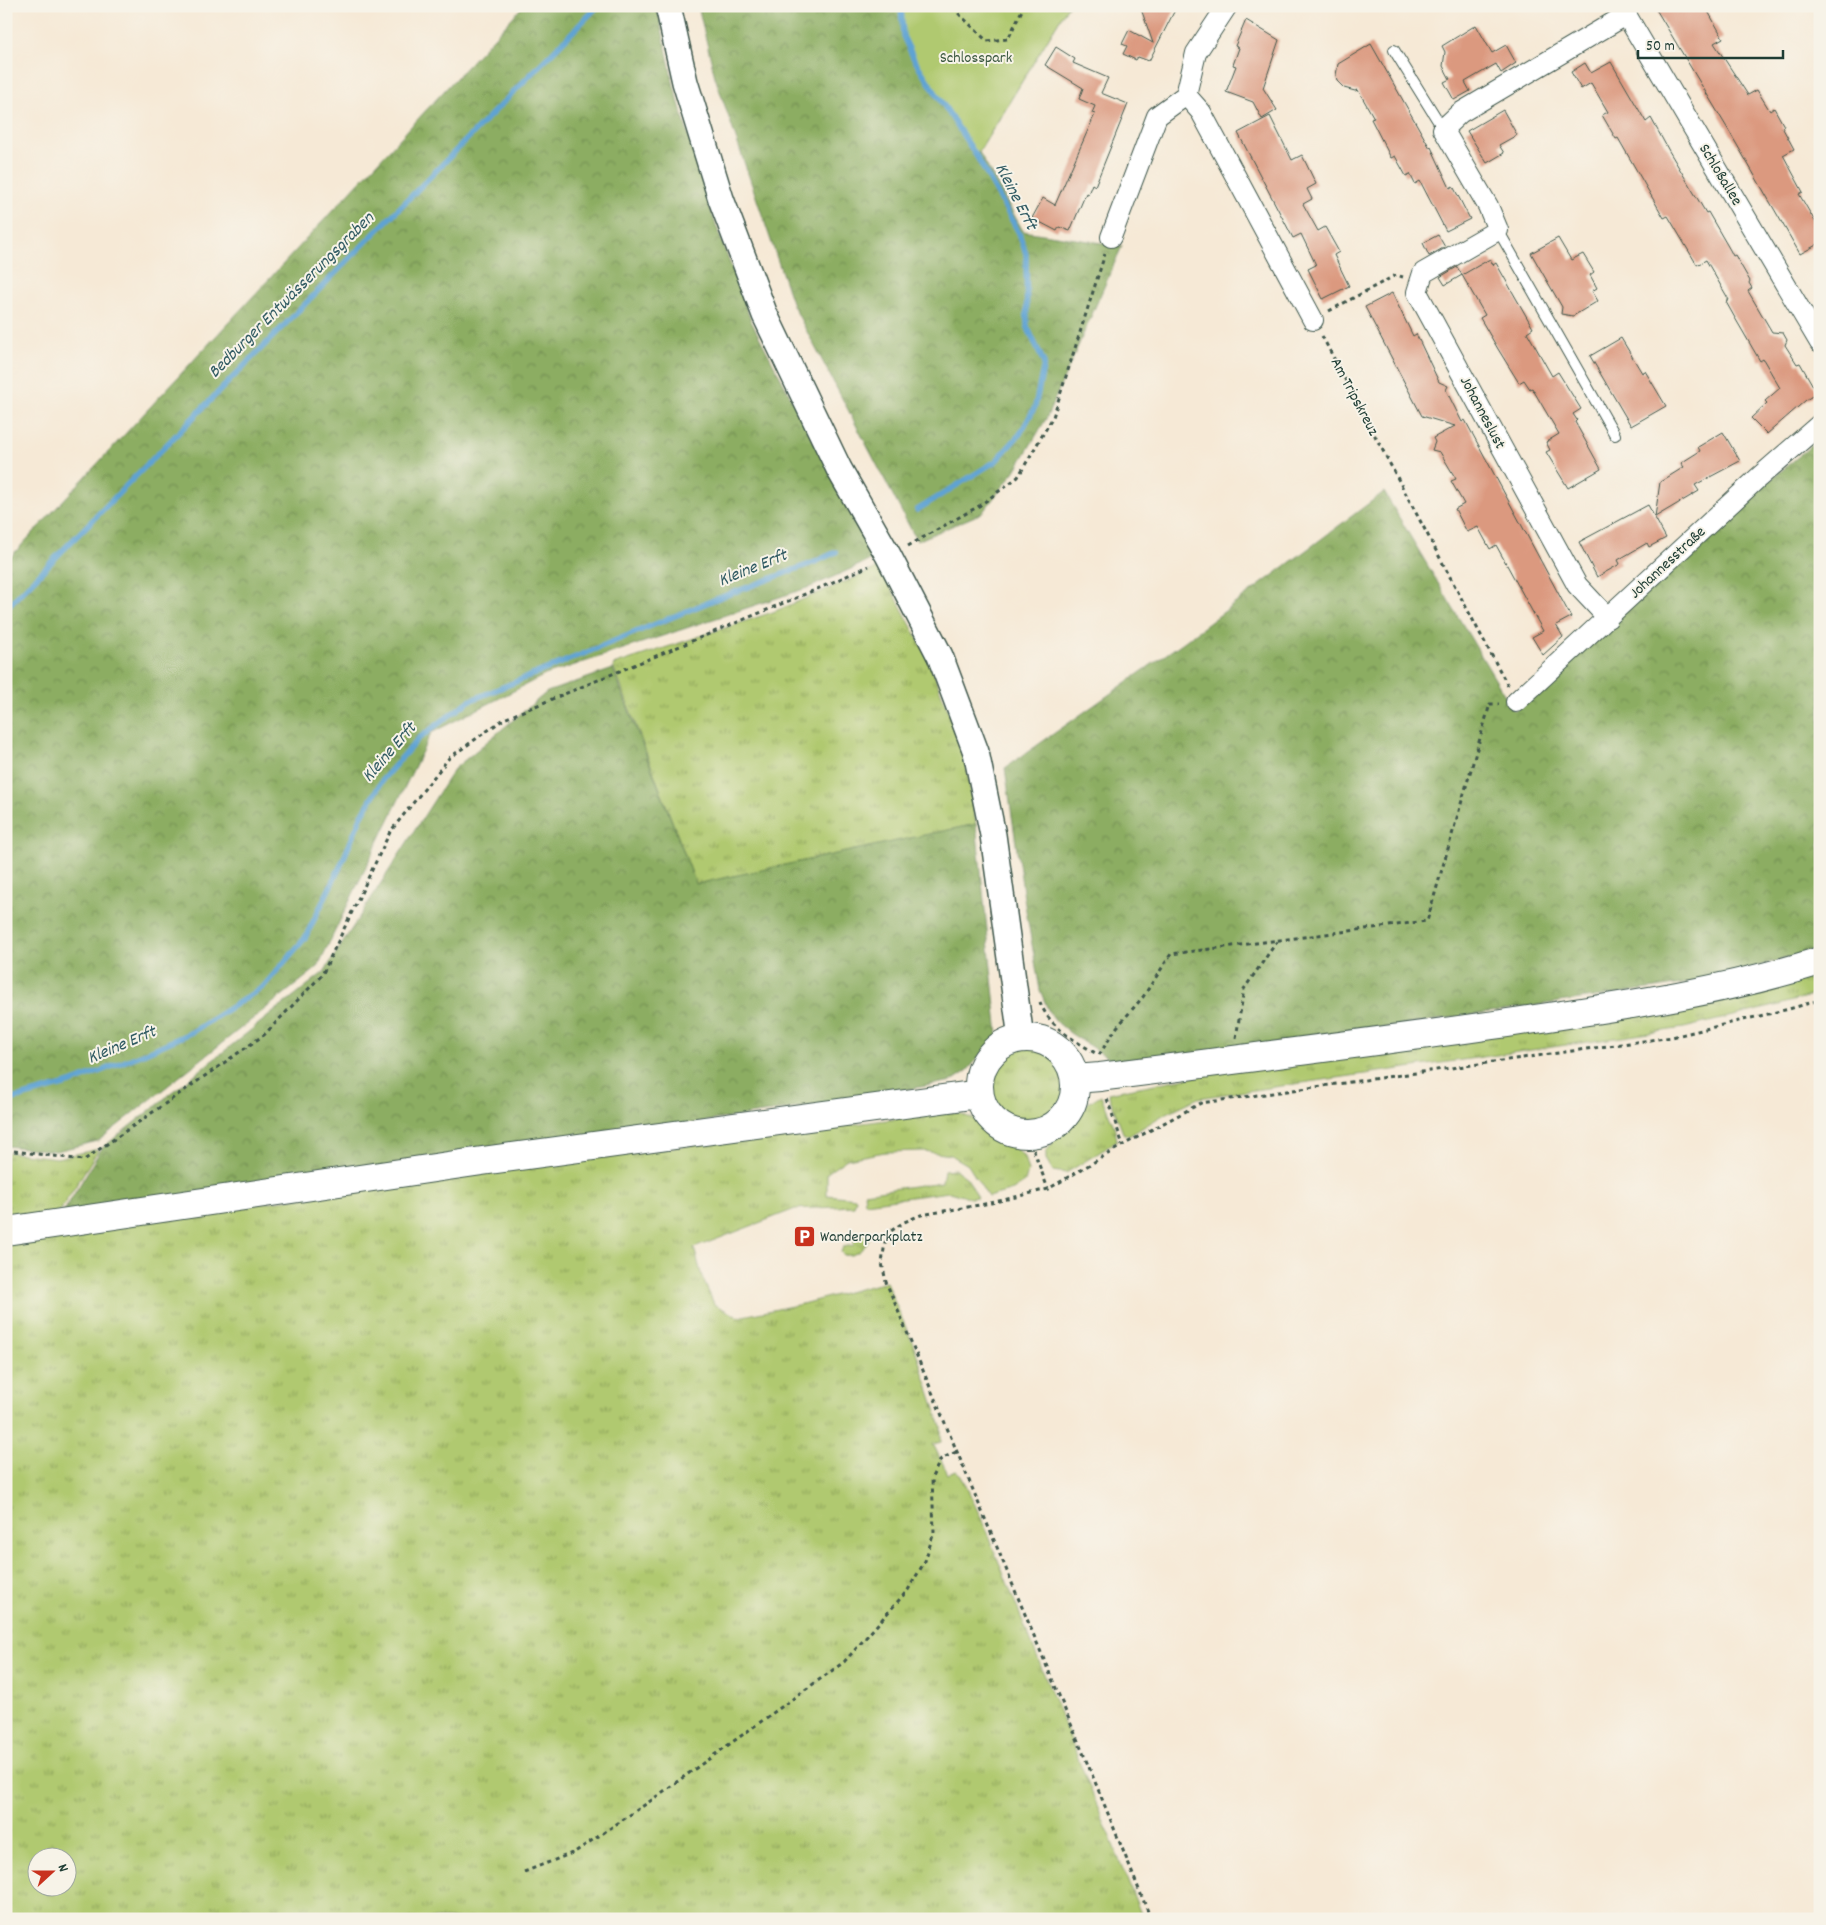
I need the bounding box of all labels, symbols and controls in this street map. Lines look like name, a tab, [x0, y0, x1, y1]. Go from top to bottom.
scale bar	[1638, 28, 1784, 60]
text: 50 m	[1646, 36, 1675, 58]
park label: Schlosspark	[940, 47, 1012, 70]
street label: Schloßallee	[1692, 140, 1748, 210]
water label: Kleine Erft	[988, 159, 1044, 237]
water label: Bedburger Entwässerungsgraben	[203, 207, 381, 385]
street label: Am Tripskreuz	[1324, 354, 1384, 440]
street label: Johanneslust	[1453, 372, 1511, 454]
street label: Johannesstraße	[1625, 521, 1711, 605]
water label: Kleine Erft	[715, 543, 793, 594]
water label: Kleine Erft	[357, 716, 425, 788]
water label: Kleine Erft	[84, 1020, 162, 1072]
parking icon: Wanderparkplatz	[792, 1225, 816, 1249]
place label: Wanderparkplatz	[820, 1226, 923, 1249]
north arrow	[28, 1848, 78, 1898]
text: N	[52, 1861, 73, 1875]

